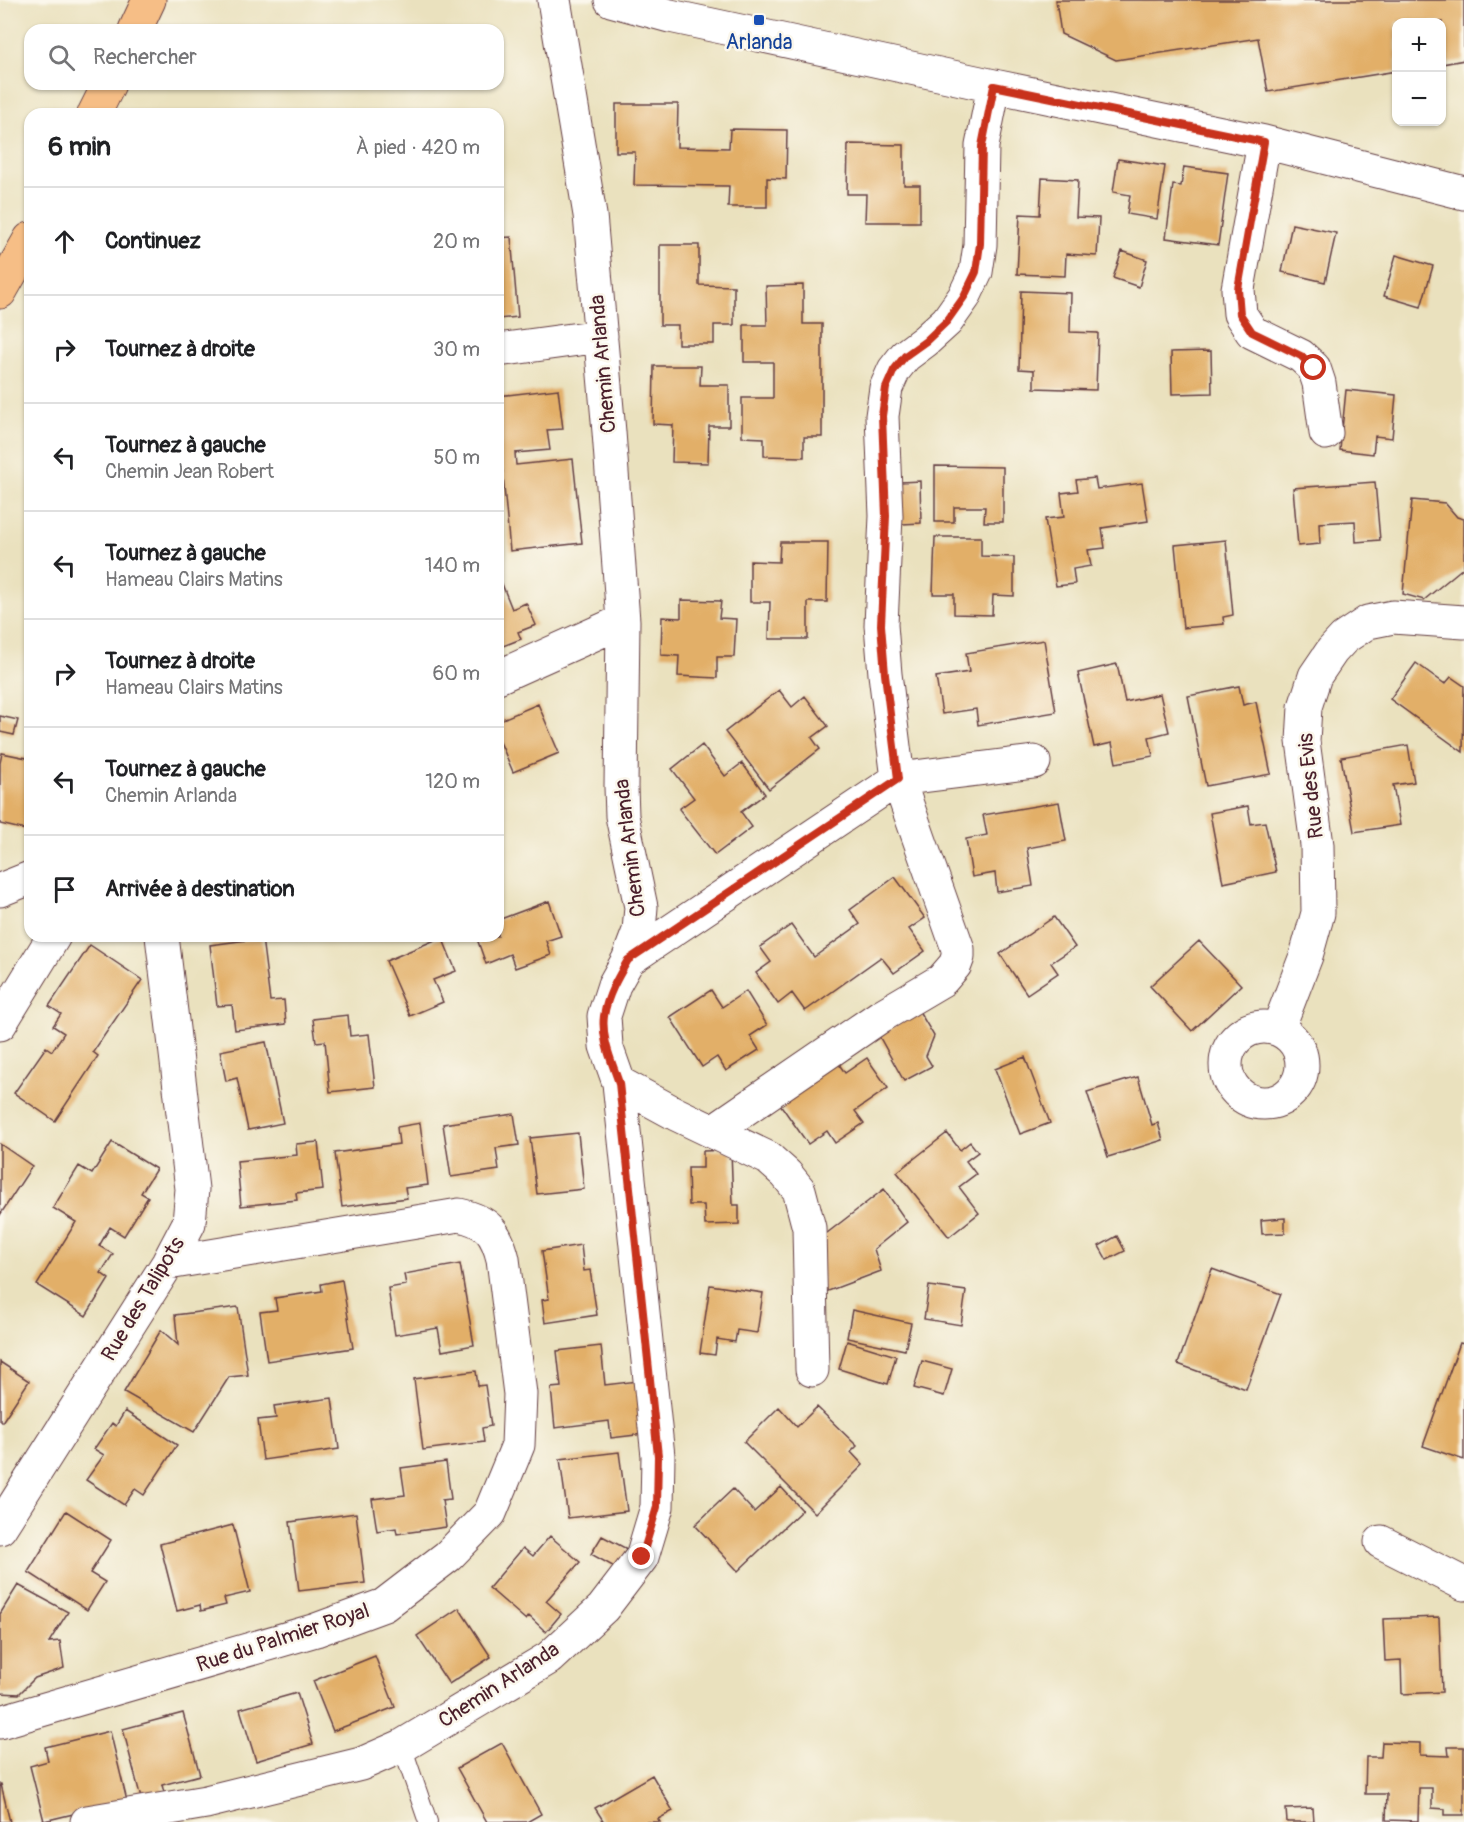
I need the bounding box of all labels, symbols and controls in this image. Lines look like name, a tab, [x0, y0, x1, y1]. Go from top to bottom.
marker: Arlanda	[752, 13, 766, 27]
map controls	[1392, 18, 1446, 126]
button: +	[1392, 18, 1446, 72]
search box	[24, 24, 504, 90]
place label: Arlanda	[725, 29, 793, 56]
icon: search	[45, 41, 78, 74]
text: Rechercher	[93, 43, 197, 71]
button: −	[1392, 72, 1446, 126]
text: 6 min	[48, 131, 111, 163]
text: À pied · 420 m	[356, 135, 480, 160]
icon: ahead	[48, 225, 81, 258]
text: Continuez	[105, 227, 201, 255]
text: 20 m	[433, 229, 480, 254]
street label: Chemin Arlanda	[584, 294, 622, 434]
icon: right	[48, 333, 81, 366]
text: Tournez à droite	[105, 335, 255, 363]
text: 30 m	[433, 337, 480, 362]
route start	[1300, 354, 1326, 380]
text: Tournez à gauche	[105, 431, 266, 459]
icon: left	[48, 441, 81, 474]
text: 50 m	[433, 445, 480, 470]
text: Chemin Jean Robert	[105, 459, 274, 484]
text: Tournez à gauche	[105, 539, 266, 567]
icon: left	[48, 549, 81, 582]
text: 140 m	[425, 553, 480, 578]
text: Hameau Clairs Matins	[105, 567, 283, 592]
text: Tournez à droite	[105, 647, 255, 675]
icon: right	[48, 657, 81, 690]
text: 60 m	[433, 661, 480, 686]
text: Hameau Clairs Matins	[105, 675, 283, 700]
street label: Rue des Evis	[1292, 731, 1330, 840]
text: Tournez à gauche	[105, 755, 266, 783]
icon: left	[48, 765, 81, 798]
text: 120 m	[425, 769, 480, 794]
street label: Chemin Arlanda	[608, 777, 652, 919]
text: Chemin Arlanda	[105, 783, 237, 808]
icon: arrive	[48, 873, 81, 906]
text: Arrivée à destination	[105, 875, 295, 903]
street label: Rue des Talipots	[95, 1231, 191, 1366]
route end	[628, 1543, 654, 1569]
street label: Rue du Palmier Royal	[193, 1597, 373, 1679]
street label: Chemin Arlanda	[433, 1636, 565, 1734]

